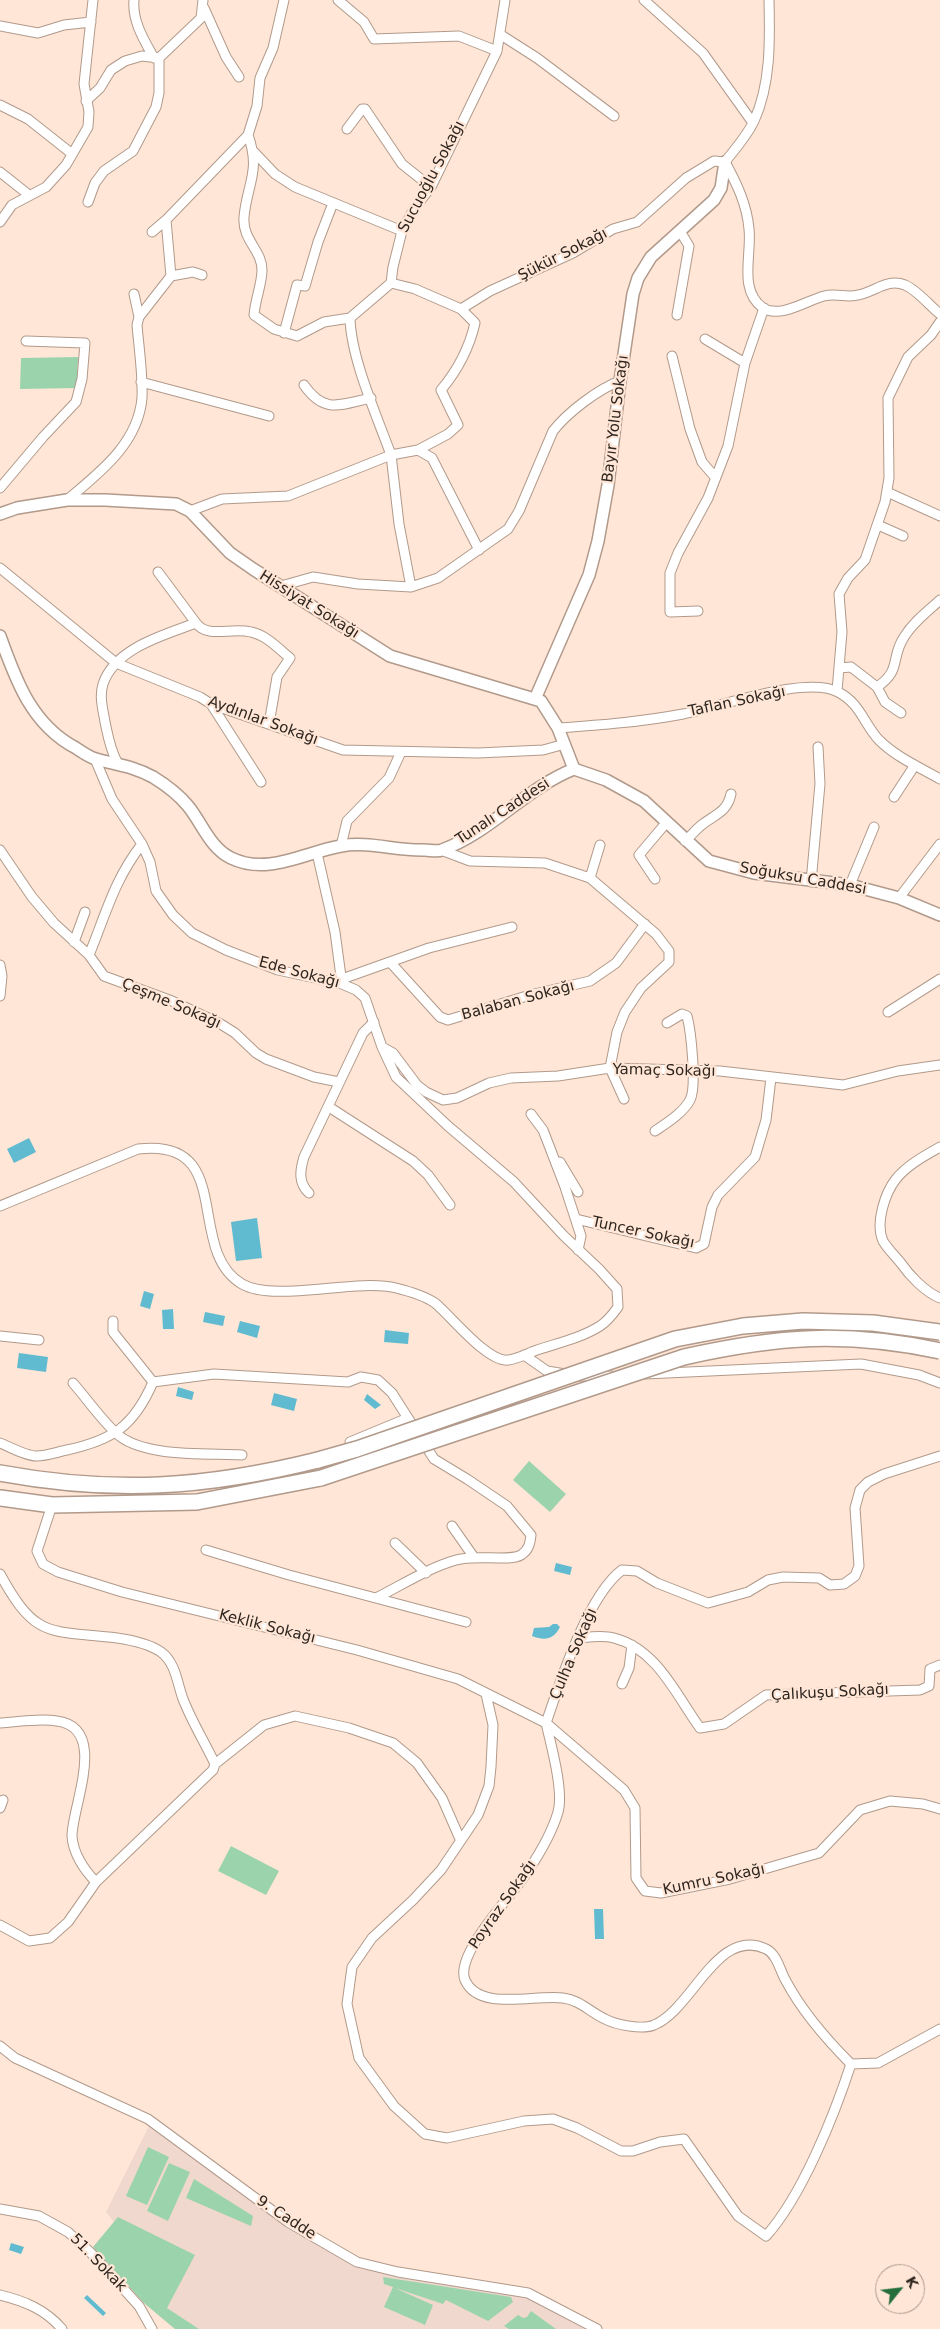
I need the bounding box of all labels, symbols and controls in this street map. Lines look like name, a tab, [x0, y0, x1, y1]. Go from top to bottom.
street label: Sucuoğlu Sokağı	[395, 118, 469, 236]
street label: Şükür Sokağı	[515, 225, 611, 285]
street label: Bayır Yolu Sokağı	[599, 354, 633, 484]
street label: Hissiyat Sokağı	[256, 567, 362, 643]
street label: Taflan Sokağı	[687, 683, 787, 721]
street label: Aydınlar Sokağı	[206, 693, 320, 749]
street label: Tunalı Caddesi	[453, 775, 553, 849]
street label: Soğuksu Caddesi	[738, 859, 868, 899]
street label: Ede Sokağı	[257, 954, 341, 992]
street label: Çeşme Sokağı	[119, 975, 223, 1033]
street label: Balaban Sokağı	[460, 977, 576, 1025]
street label: Yamaç Sokağı	[612, 1061, 716, 1081]
street label: Tuncer Sokağı	[590, 1213, 696, 1253]
street label: Keklik Sokağı	[217, 1606, 317, 1648]
street label: Çulha Sokağı	[547, 1606, 601, 1702]
street label: Çalıkuşu Sokağı	[771, 1681, 889, 1705]
street label: Poyraz Sokağı	[466, 1857, 540, 1953]
street label: Kumru Sokağı	[661, 1860, 767, 1900]
street label: 9. Cadde	[253, 2192, 319, 2244]
street label: 51. Sokak	[66, 2230, 130, 2296]
north arrow	[875, 2264, 925, 2314]
text: K	[903, 2274, 922, 2291]

